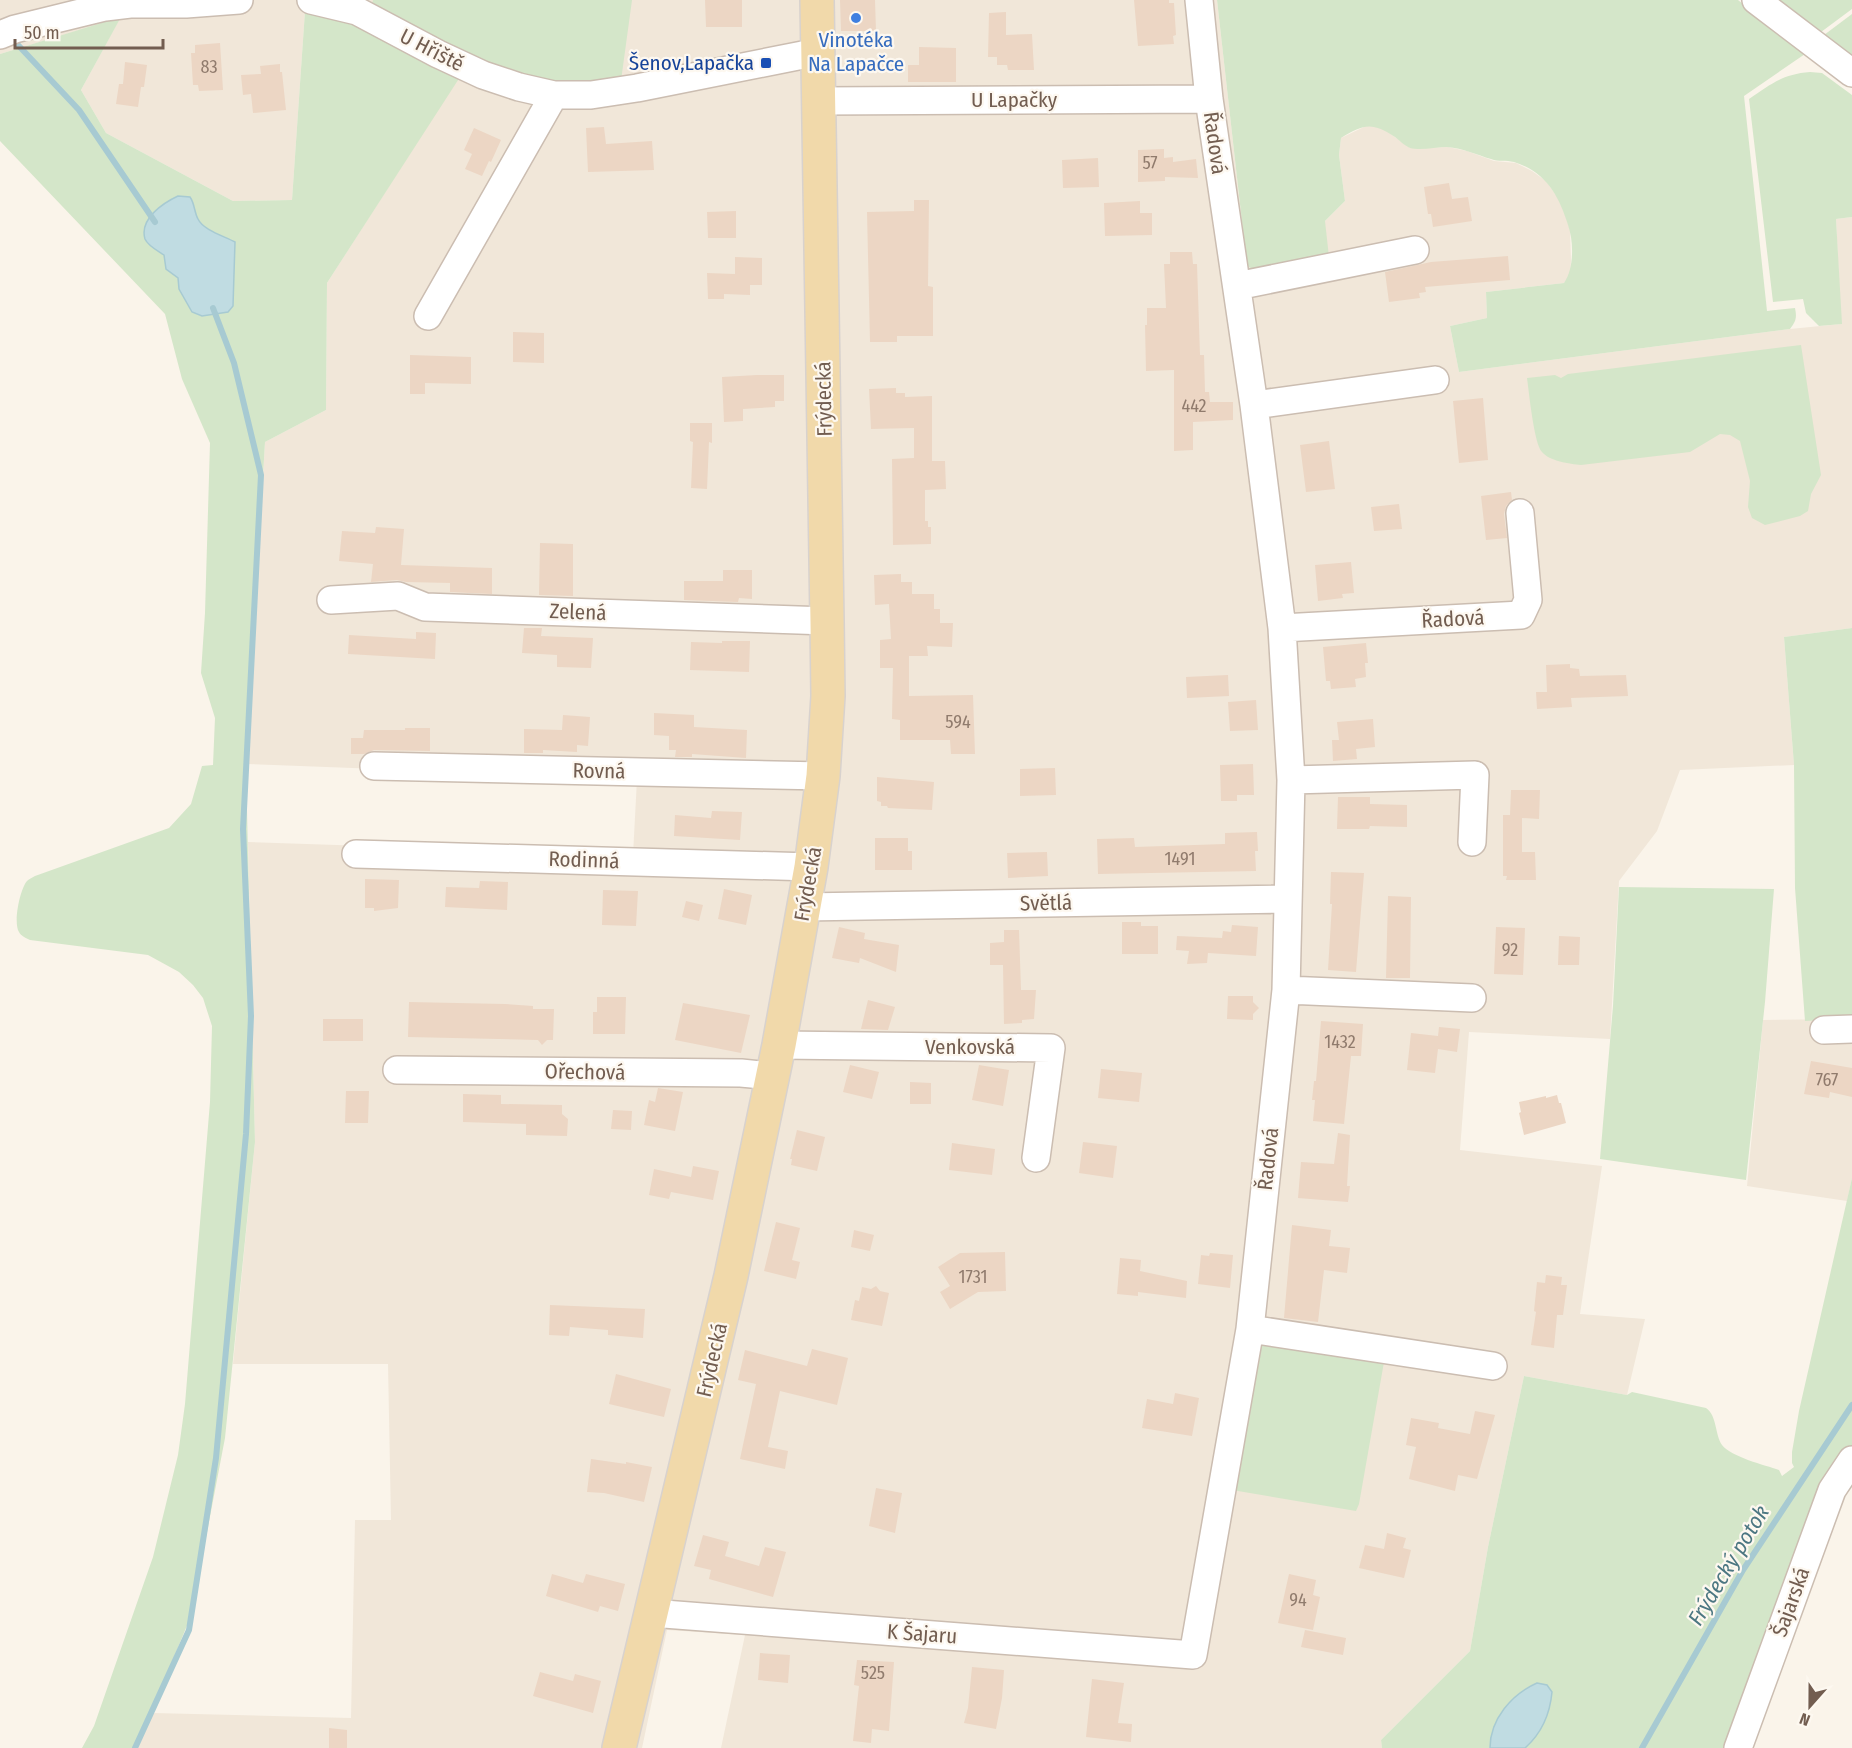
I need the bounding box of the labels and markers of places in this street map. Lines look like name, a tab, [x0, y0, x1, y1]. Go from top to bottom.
marker: Vinotéka Na Lapačce	[849, 11, 863, 25]
place label: Vinotéka Na Lapačce	[808, 27, 904, 77]
place label: Šenov,Lapačka	[629, 50, 754, 76]
marker: Šenov,Lapačka	[759, 56, 773, 70]

